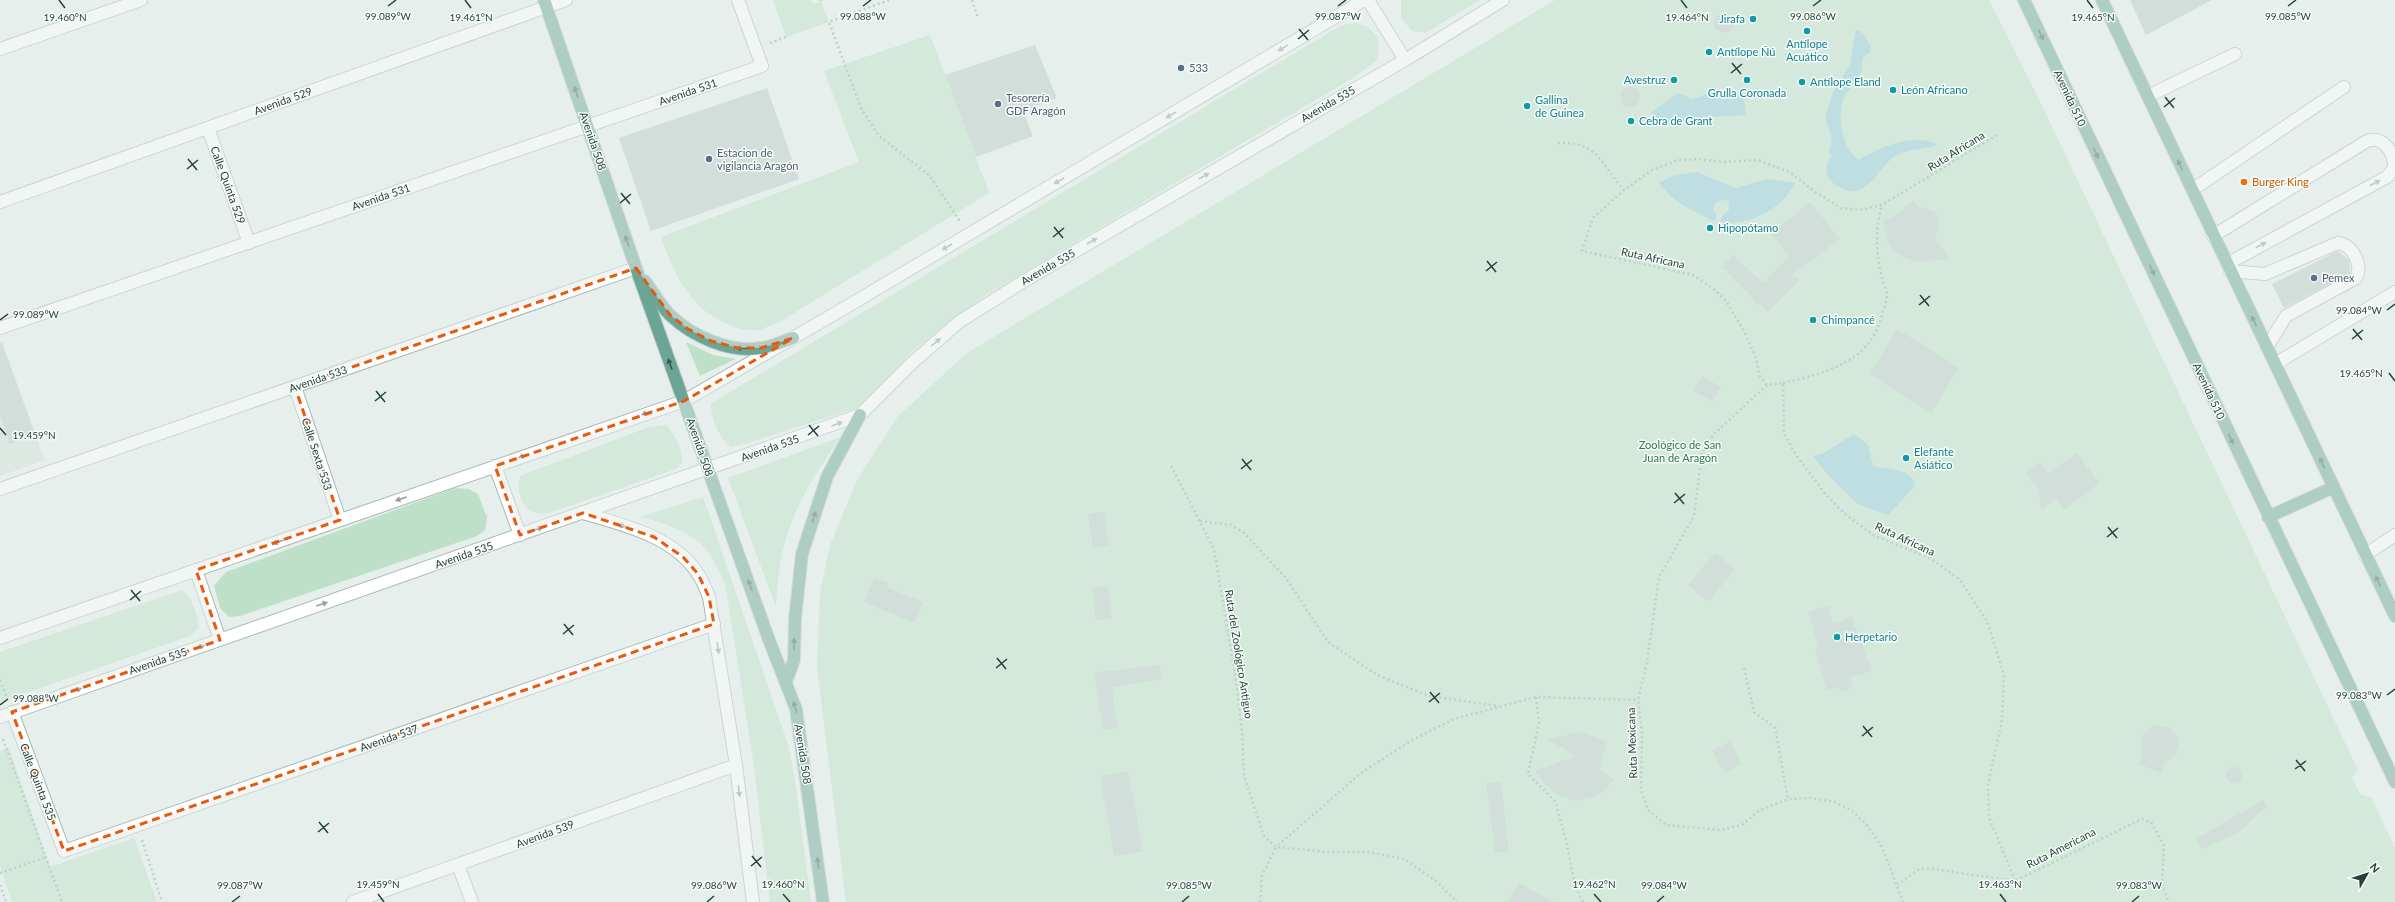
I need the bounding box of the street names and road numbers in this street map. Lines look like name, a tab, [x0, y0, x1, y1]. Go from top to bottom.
street label: Avenida 510	[2052, 68, 2089, 129]
street label: Avenida 531	[657, 75, 719, 108]
street label: Avenida 535	[1298, 83, 1357, 124]
street label: Avenida 529	[252, 84, 314, 117]
street label: Avenida 508	[577, 110, 610, 172]
street label: Ruta Africana	[1925, 128, 1987, 173]
street label: Calle Quinta 529	[208, 144, 249, 225]
street label: Avenida 531	[350, 180, 412, 213]
street label: Ruta Africana	[1620, 244, 1686, 271]
street label: Avenida 535	[1018, 246, 1077, 287]
street label: Avenida 510	[2191, 361, 2228, 422]
street label: Avenida 533	[287, 362, 349, 395]
street label: Calle Sexta 533	[300, 416, 335, 492]
street label: Avenida 508	[684, 416, 717, 478]
street label: Avenida 535	[739, 431, 801, 464]
street label: Ruta Africana	[1873, 519, 1937, 558]
street label: Avenida 535	[433, 538, 495, 571]
street label: Ruta del Zoológico Antiguo	[1223, 588, 1256, 719]
street label: Avenida 535	[127, 644, 189, 677]
street label: Ruta Mexicana	[1624, 707, 1639, 779]
street label: Avenida 537	[358, 721, 420, 754]
street label: Avenida 508	[792, 723, 815, 785]
street label: Calle Quinta 535	[18, 741, 59, 822]
street label: Avenida 539	[514, 817, 576, 850]
street label: Ruta Americana	[2024, 825, 2098, 871]

